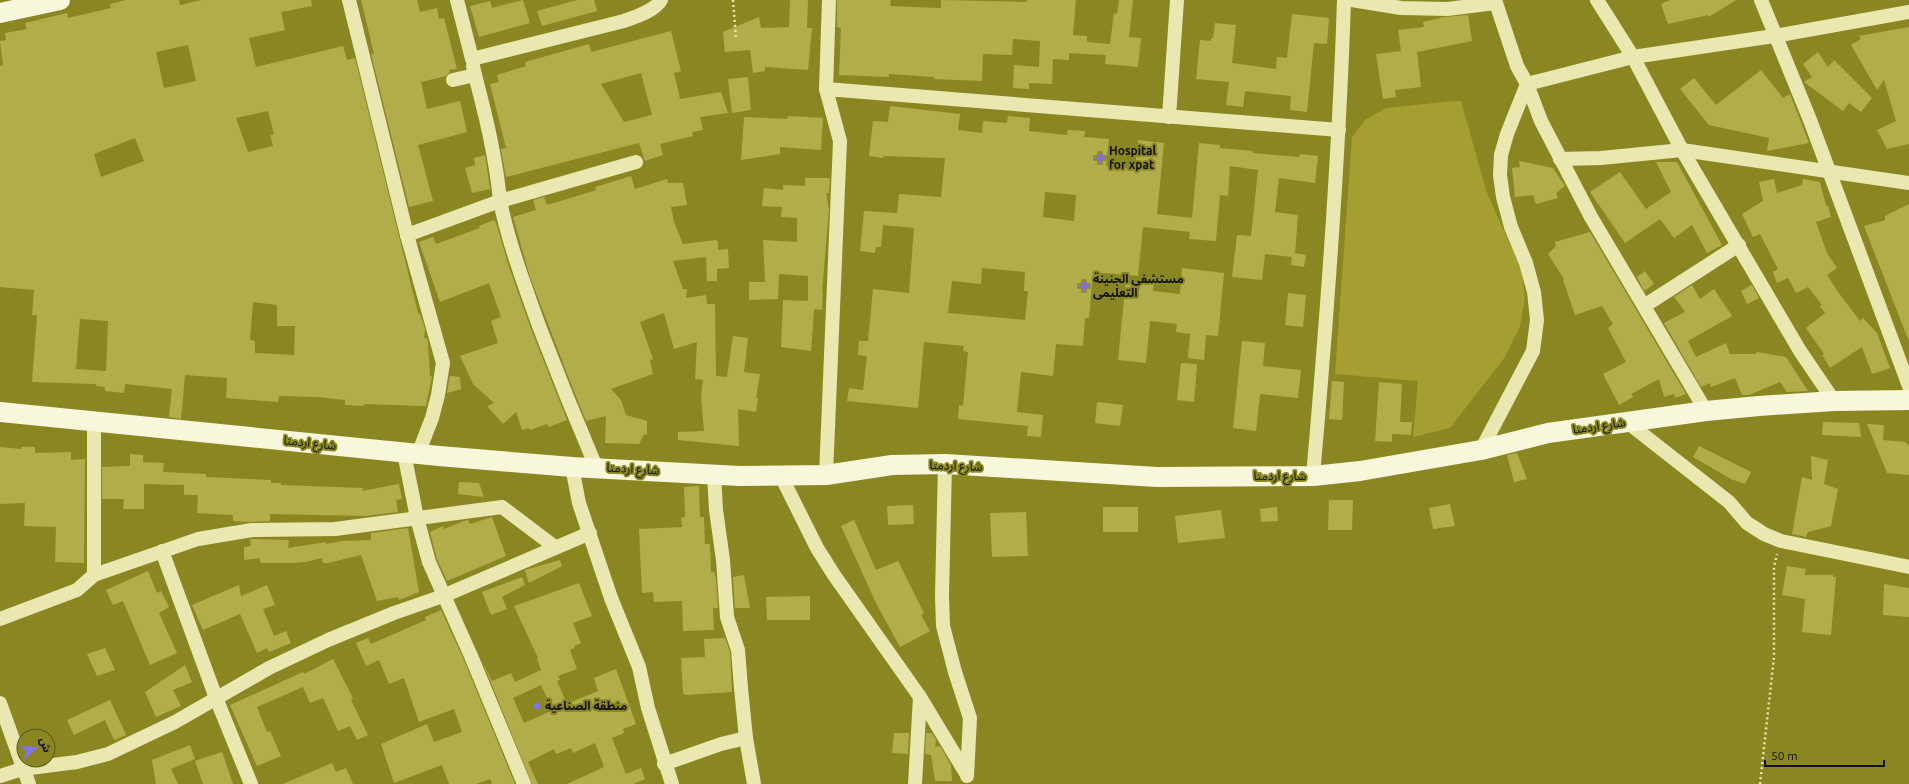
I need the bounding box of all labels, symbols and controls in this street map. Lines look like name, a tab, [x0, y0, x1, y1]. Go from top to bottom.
place label: Hospital for xpat	[1109, 144, 1157, 171]
marker: Hospital for xpat	[1094, 152, 1106, 164]
place label: مستشفي الجنينة التعليمى	[1093, 272, 1184, 300]
marker: مستشفي الجنينة التعليمى	[1078, 280, 1090, 292]
street label: شارع اردمتا	[1572, 415, 1627, 439]
street label: شارع اردمتا	[283, 433, 337, 455]
street label: شارع اردمتا	[929, 458, 983, 476]
street label: شارع اردمتا	[606, 461, 660, 479]
street label: شارع اردمتا	[1253, 469, 1307, 485]
place label: منطقة الصناعية	[545, 699, 627, 713]
marker: منطقة الصناعية	[532, 701, 542, 711]
north arrow	[16, 728, 56, 768]
text: ش	[37, 736, 54, 754]
scale bar	[1765, 742, 1884, 768]
text: 50 m	[1771, 749, 1798, 762]

